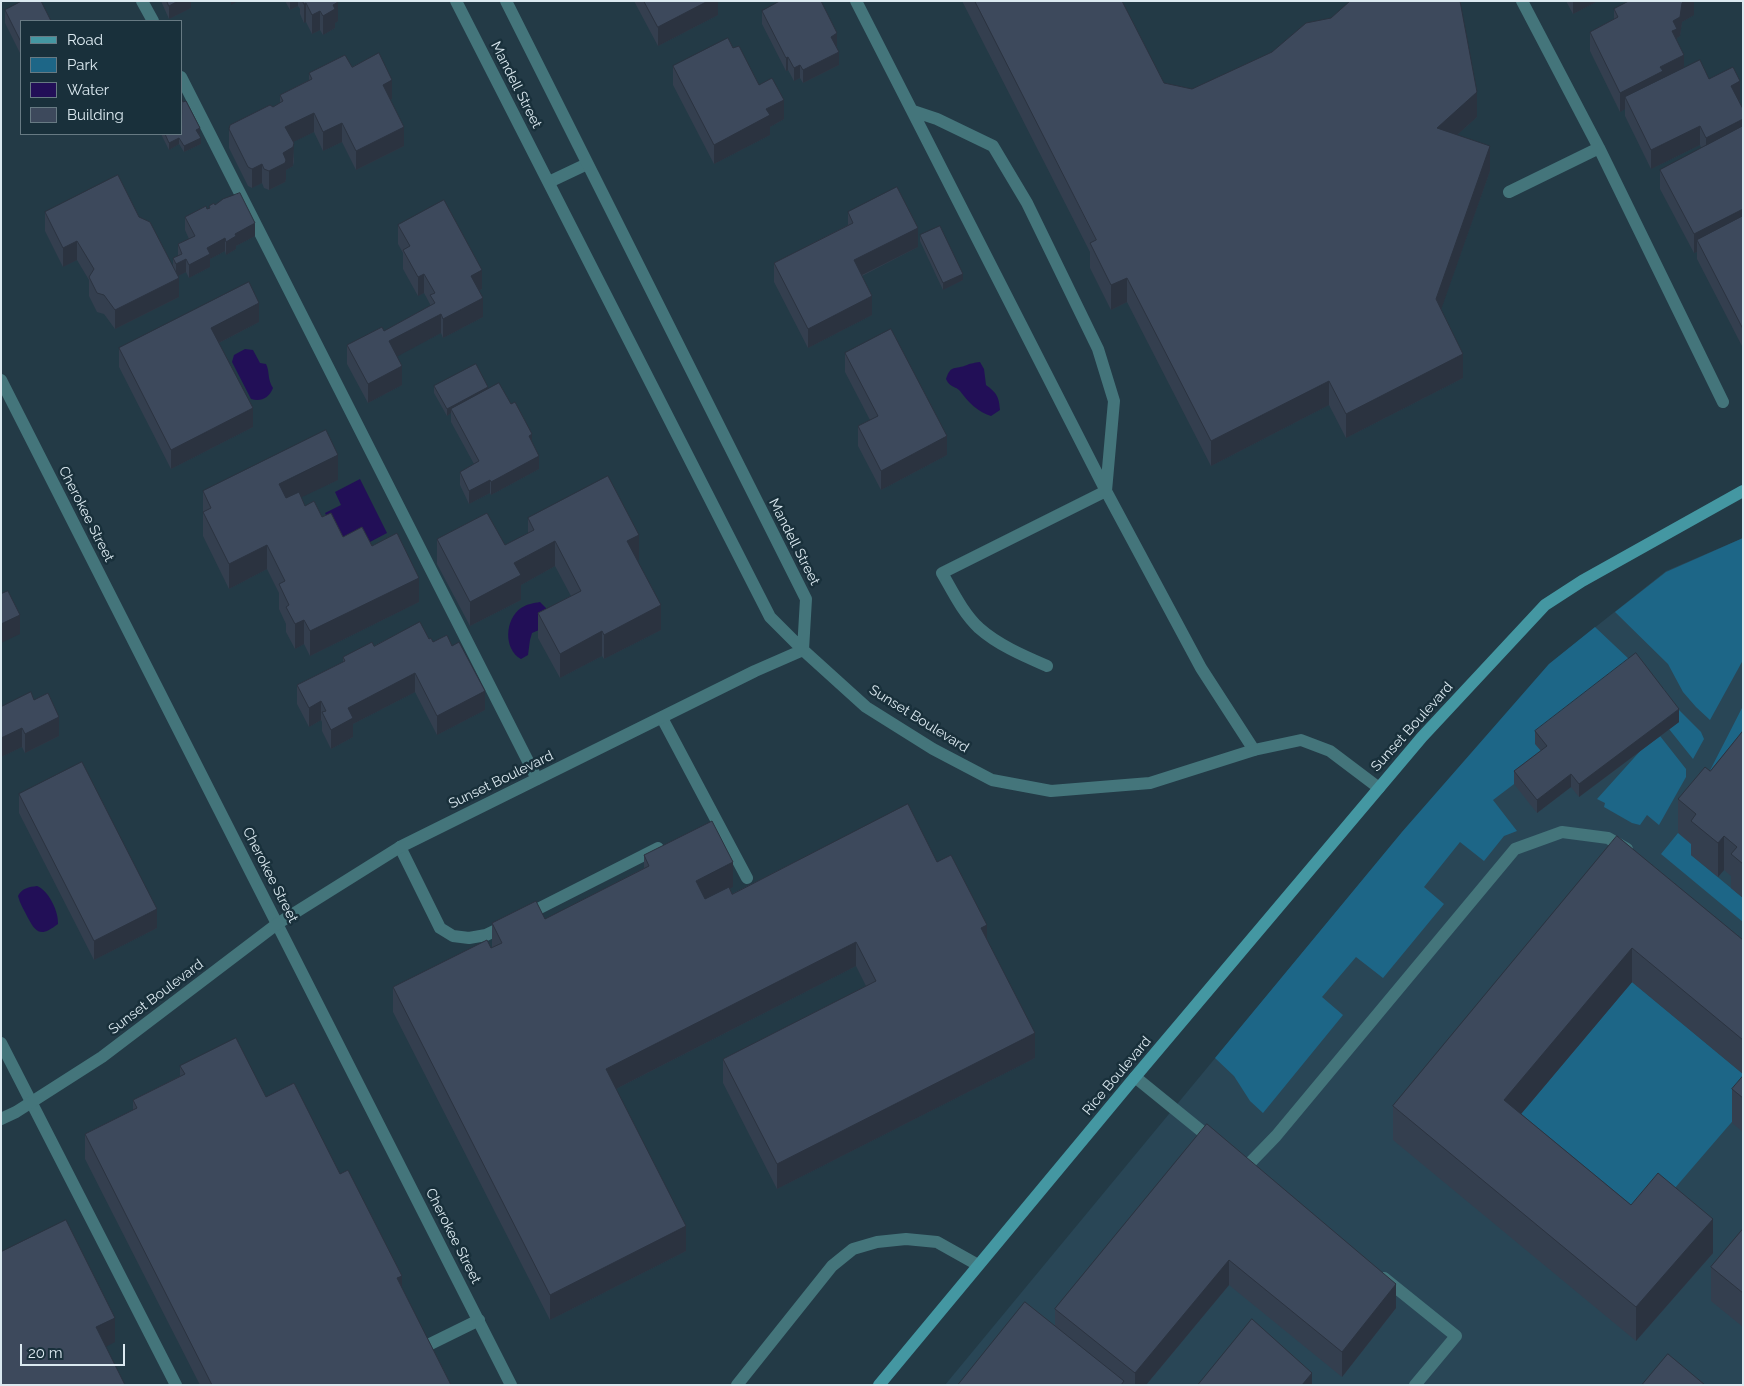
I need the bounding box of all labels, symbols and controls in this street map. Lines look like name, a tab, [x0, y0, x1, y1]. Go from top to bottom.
legend	[20, 20, 182, 135]
text: Road	[67, 31, 103, 49]
street label: Mandell Street	[487, 39, 545, 131]
text: Park	[67, 56, 98, 74]
text: Water	[67, 81, 109, 99]
text: Building	[67, 106, 124, 124]
street label: Cherokee Street	[55, 463, 117, 565]
street label: Mandell Street	[765, 496, 823, 588]
street label: Sunset Boulevard	[1368, 679, 1456, 775]
street label: Sunset Boulevard	[866, 682, 972, 756]
street label: Sunset Boulevard	[446, 747, 556, 813]
street label: Cherokee Street	[239, 824, 301, 926]
street label: Sunset Boulevard	[105, 956, 207, 1038]
street label: Rice Boulevard	[1079, 1033, 1155, 1119]
street label: Cherokee Street	[422, 1185, 484, 1287]
scale bar	[22, 1334, 128, 1366]
text: 20 m	[28, 1344, 63, 1362]

